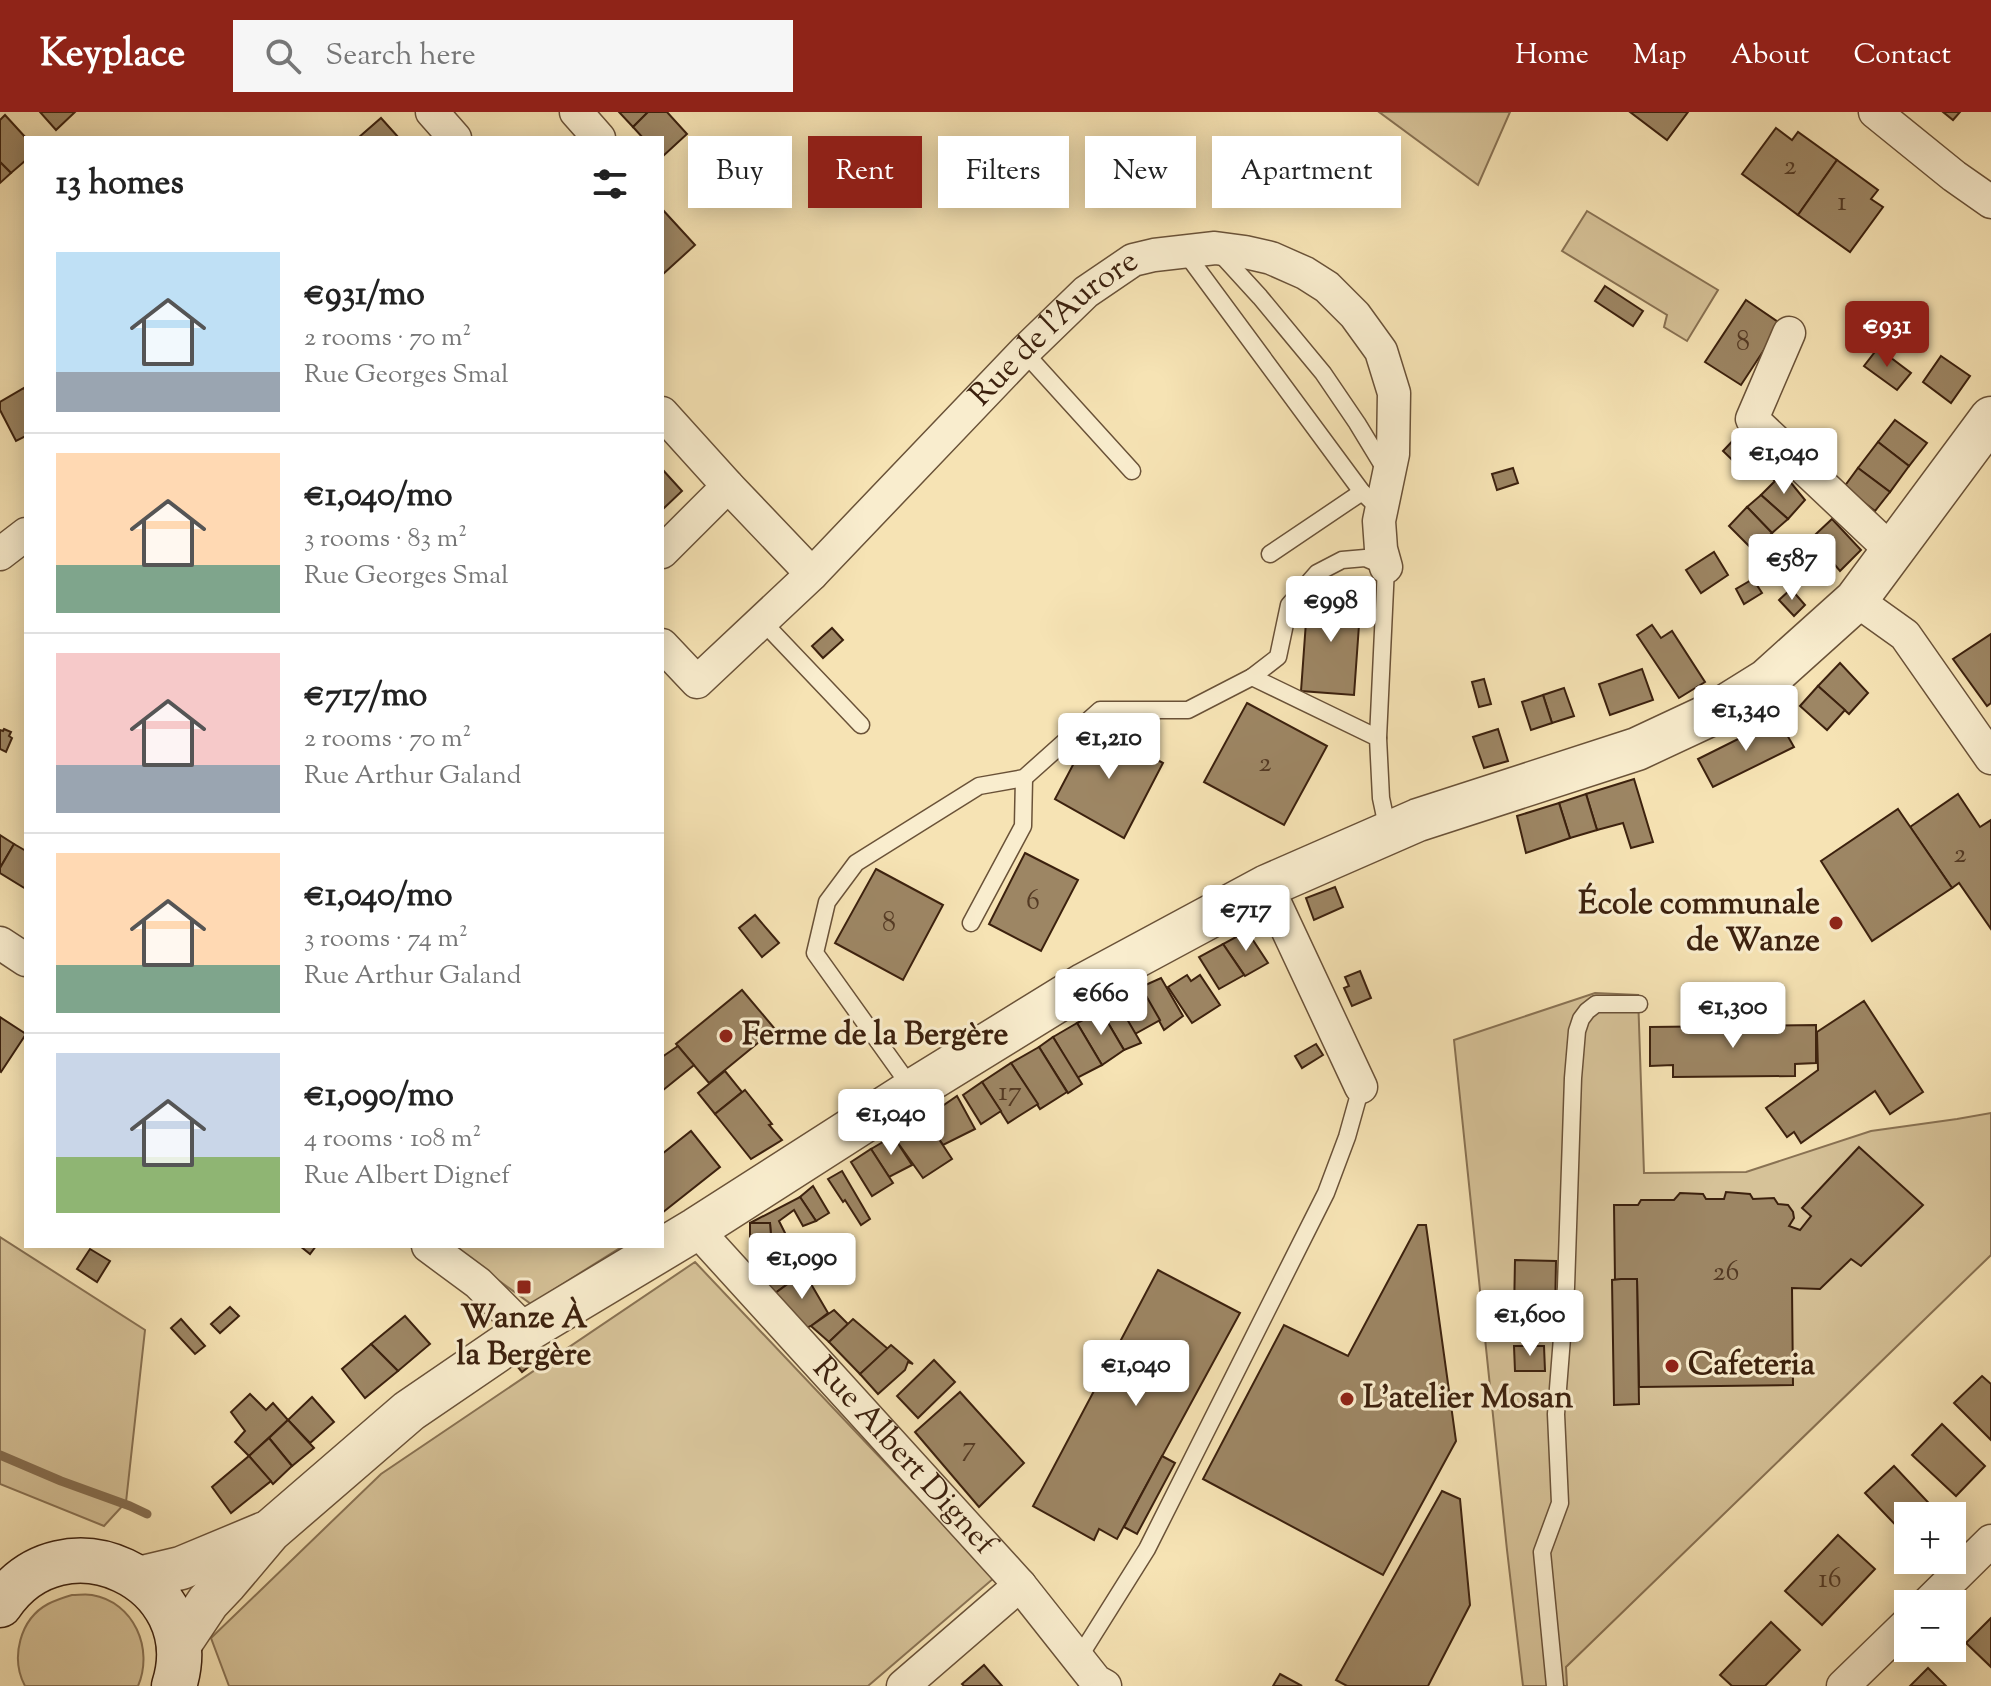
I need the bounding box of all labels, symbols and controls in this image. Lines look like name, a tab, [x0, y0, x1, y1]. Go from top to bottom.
search box	[233, 20, 793, 92]
text: Keyplace	[40, 29, 185, 83]
icon: search	[261, 34, 305, 78]
text: Search here	[325, 35, 476, 78]
text: Home	[1515, 36, 1589, 76]
text: Map	[1633, 36, 1687, 76]
text: About	[1731, 36, 1809, 76]
text: Contact	[1853, 36, 1951, 76]
chip: Buy	[688, 136, 792, 208]
chip: Rent	[808, 136, 922, 208]
chip: Filters	[938, 136, 1069, 208]
chip: New	[1085, 136, 1196, 208]
chip: Apartment	[1212, 136, 1401, 208]
house number: 2	[1783, 147, 1797, 187]
text: 13 homes	[56, 160, 184, 209]
icon: filters	[588, 162, 632, 206]
house number: 1	[1837, 183, 1847, 223]
street label: Rue de l'Aurore	[960, 239, 1148, 418]
text: €931/mo	[304, 271, 425, 320]
icon: home	[120, 284, 216, 380]
pin: €931	[1840, 301, 1934, 369]
text: €931	[1863, 308, 1911, 345]
text: 2 rooms · 70 m²	[304, 320, 471, 357]
house number: 8	[1736, 323, 1750, 363]
text: Rue Georges Smal	[304, 357, 509, 394]
pin: €1,040	[1719, 428, 1849, 496]
text: €1,040	[1749, 435, 1819, 472]
text: €1,040/mo	[304, 472, 453, 521]
icon: home	[120, 485, 216, 581]
text: 3 rooms · 83 m²	[304, 521, 467, 558]
pin: €587	[1745, 534, 1839, 602]
text: €587	[1767, 541, 1817, 578]
text: Rue Georges Smal	[304, 558, 509, 595]
pin: €998	[1284, 576, 1378, 644]
text: €998	[1304, 583, 1358, 620]
text: €717/mo	[304, 672, 427, 721]
icon: home	[120, 685, 216, 781]
pin: €1,340	[1681, 685, 1811, 753]
text: €1,340	[1712, 692, 1780, 729]
pin: €1,210	[1044, 713, 1174, 781]
text: €1,210	[1076, 720, 1142, 757]
text: 2 rooms · 70 m²	[304, 721, 471, 758]
house number: 2	[1258, 744, 1272, 784]
text: Rue Arthur Galand	[304, 758, 521, 795]
house number: 2	[1953, 835, 1967, 875]
text: €1,040/mo	[304, 872, 453, 921]
house number: 6	[1026, 882, 1040, 922]
place label: École communale de Wanze	[1578, 882, 1820, 965]
icon: home	[120, 885, 216, 981]
pin: €717	[1199, 885, 1293, 953]
text: €717	[1221, 892, 1271, 929]
house number: 8	[882, 904, 896, 944]
marker: École communale de Wanze	[1827, 914, 1845, 932]
text: 3 rooms · 74 m²	[304, 921, 468, 958]
text: Rue Arthur Galand	[304, 958, 521, 995]
pin: €660	[1054, 969, 1148, 1037]
text: €660	[1073, 976, 1129, 1013]
pin: €1,300	[1668, 982, 1798, 1050]
text: €1,300	[1698, 989, 1768, 1026]
place label: Ferme de la Bergère	[742, 1013, 1008, 1059]
marker: Ferme de la Bergère	[717, 1027, 735, 1045]
text: €1,090/mo	[304, 1072, 454, 1121]
house number: 17	[998, 1073, 1022, 1113]
icon: home	[120, 1085, 216, 1181]
pin: €1,040	[826, 1089, 956, 1157]
text: €1,040	[856, 1096, 926, 1133]
text: 4 rooms · 108 m²	[304, 1121, 481, 1158]
text: Rue Albert Dignef	[304, 1158, 510, 1195]
pin: €1,090	[737, 1233, 867, 1301]
text: €1,090	[767, 1240, 837, 1277]
house number: 26	[1712, 1253, 1740, 1293]
marker: Wanze À la Bergère	[515, 1278, 533, 1296]
pin: €1,600	[1465, 1290, 1595, 1358]
place label: Wanze À la Bergère	[457, 1296, 592, 1379]
text: €1,600	[1494, 1297, 1566, 1334]
pin: €1,040	[1071, 1340, 1201, 1408]
place label: Cafeteria	[1688, 1343, 1815, 1389]
street label: Rue Albert Dignef	[801, 1347, 1007, 1568]
text: €1,040	[1101, 1347, 1171, 1384]
marker: Cafeteria	[1663, 1357, 1681, 1375]
place label: L'atelier Mosan	[1363, 1376, 1573, 1422]
marker: L'atelier Mosan	[1338, 1390, 1356, 1408]
house number: 7	[962, 1428, 976, 1468]
map controls	[1894, 1502, 1966, 1662]
button: +	[1894, 1502, 1966, 1574]
house number: 16	[1818, 1560, 1842, 1600]
button: −	[1894, 1590, 1966, 1662]

